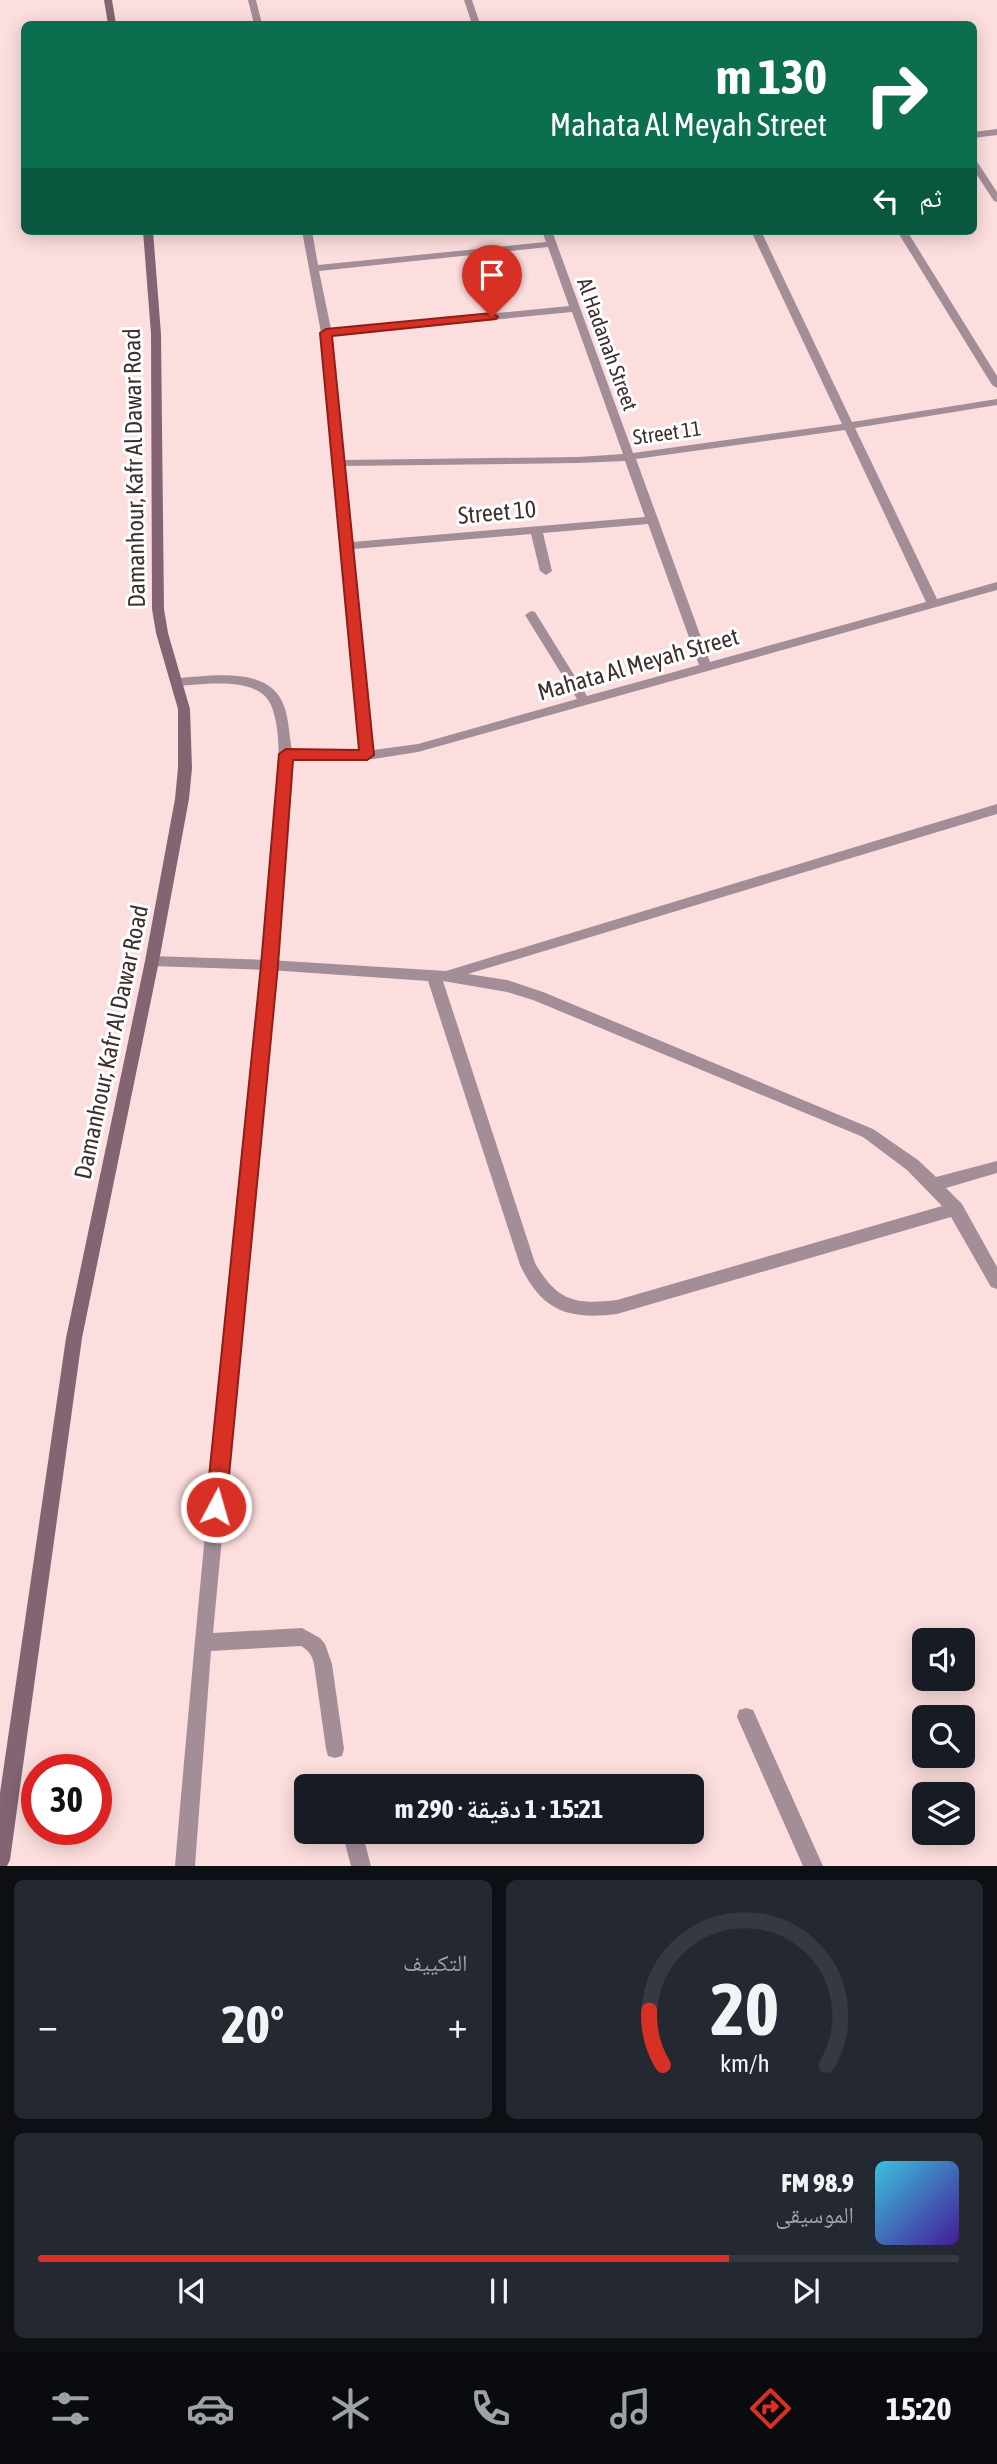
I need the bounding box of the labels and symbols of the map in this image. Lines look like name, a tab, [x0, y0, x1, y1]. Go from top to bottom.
pin	[462, 245, 522, 317]
street label: Al Hadanah Street	[573, 274, 643, 414]
street label: Damanhour, Kafr Al Dawar Road	[118, 328, 150, 608]
street label: Street 11	[631, 415, 703, 449]
street label: Street 10	[457, 495, 537, 529]
street label: Mahata Al Meyah Street	[534, 622, 742, 706]
street label: Damanhour, Kafr Al Dawar Road	[69, 902, 153, 1182]
position arrow	[179, 1470, 253, 1544]
speed limit sign: 30	[21, 1754, 112, 1845]

